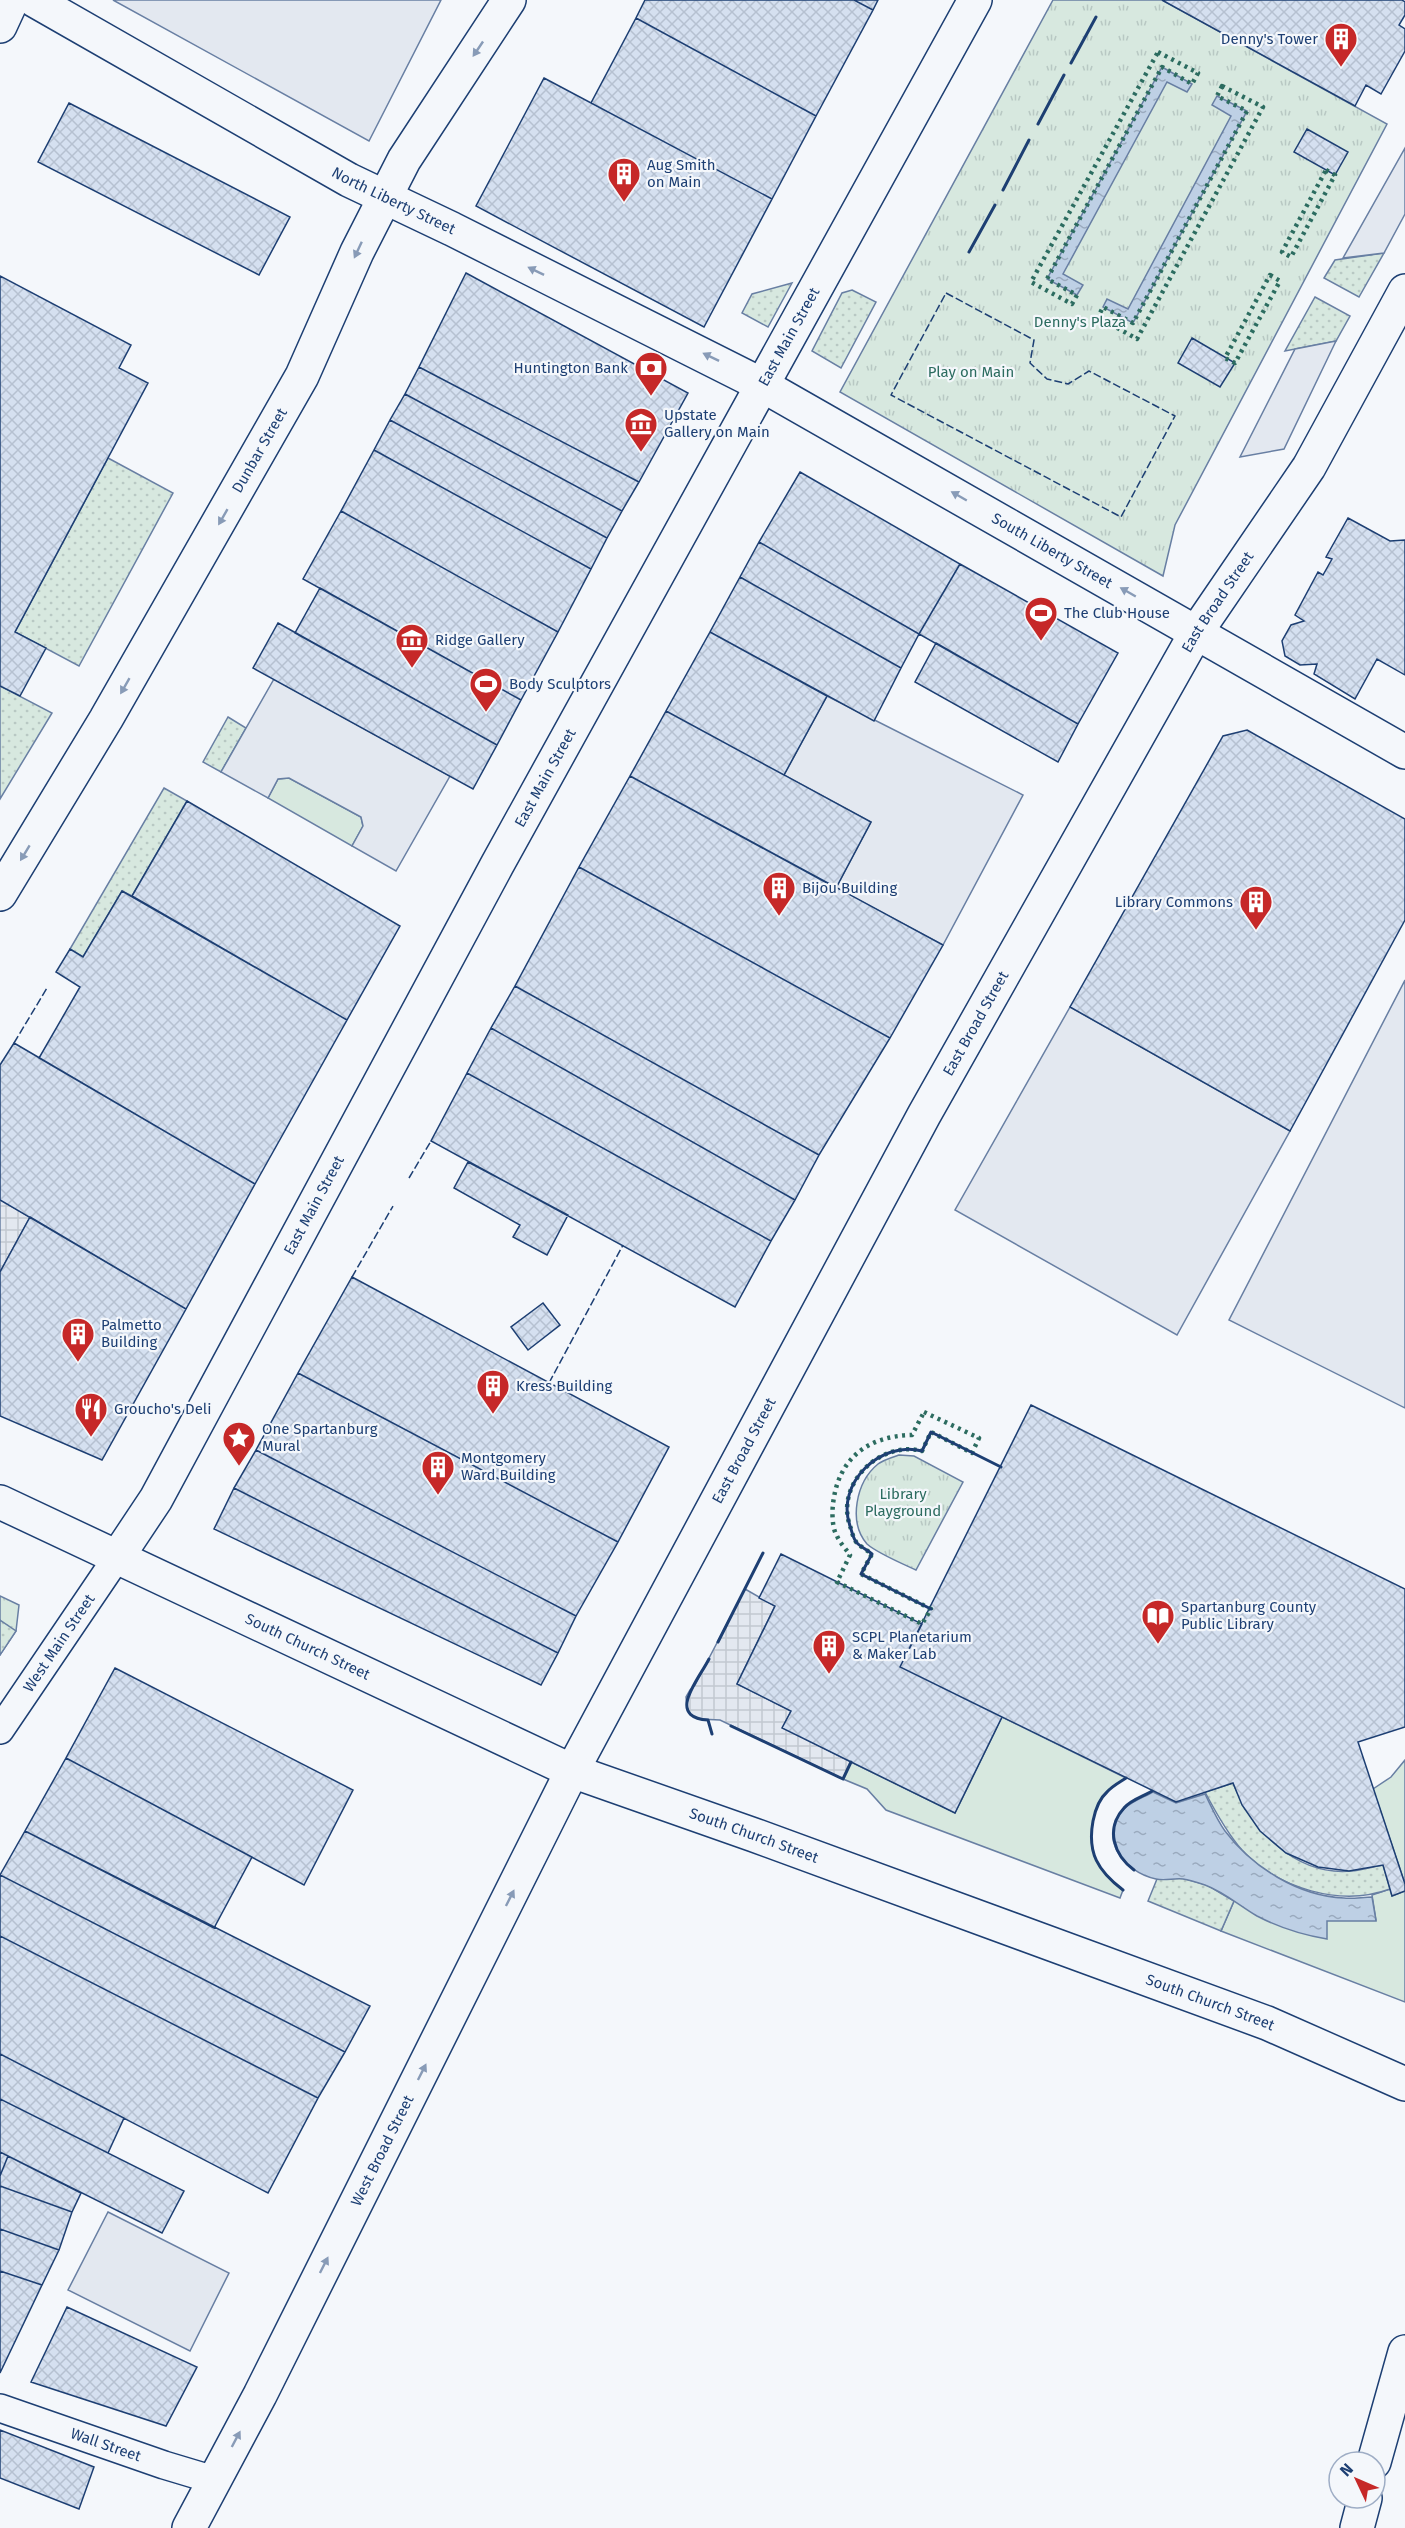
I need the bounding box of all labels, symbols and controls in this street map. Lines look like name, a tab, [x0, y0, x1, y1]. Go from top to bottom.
building icon: Denny's Tower	[1323, 21, 1359, 68]
place label: Denny's Tower	[1221, 30, 1318, 48]
one-way arrow	[472, 41, 483, 57]
building icon: Aug Smith on Main	[606, 156, 642, 203]
place label: Aug Smith on Main	[647, 156, 716, 191]
street label: North Liberty Street	[329, 163, 459, 239]
one-way arrow	[354, 241, 363, 258]
one-way arrow	[527, 266, 545, 276]
street label: East Main Street	[754, 284, 824, 389]
park label: Denny's Plaza	[1034, 313, 1126, 331]
bank icon: Huntington Bank	[633, 350, 669, 397]
one-way arrow	[702, 353, 719, 362]
place label: Huntington Bank	[514, 359, 628, 377]
park label: Play on Main	[928, 363, 1014, 381]
street label: Dunbar Street	[228, 404, 291, 496]
museum icon: Upstate Gallery on Main	[623, 406, 659, 453]
place label: Upstate Gallery on Main	[664, 406, 770, 441]
one-way arrow	[950, 491, 967, 501]
one-way arrow	[217, 509, 228, 525]
street label: South Liberty Street	[989, 509, 1116, 592]
street label: East Broad Street	[1178, 548, 1258, 656]
one-way arrow	[1120, 587, 1136, 598]
sports icon: The Club House	[1023, 595, 1059, 642]
place label: The Club House	[1064, 604, 1170, 622]
museum icon: Ridge Gallery	[394, 622, 430, 669]
place label: Ridge Gallery	[435, 631, 525, 649]
sports icon: Body Sculptors	[468, 666, 504, 713]
place label: Body Sculptors	[509, 675, 611, 693]
one-way arrow	[120, 677, 130, 694]
street label: East Main Street	[511, 725, 580, 830]
one-way arrow	[20, 845, 31, 861]
building icon: Bijou Building	[761, 870, 797, 917]
place label: Bijou Building	[802, 879, 897, 897]
building icon: Library Commons	[1238, 884, 1274, 931]
place label: Library Commons	[1115, 893, 1233, 911]
street label: East Broad Street	[939, 967, 1013, 1079]
street label: East Main Street	[280, 1152, 348, 1258]
building icon: Palmetto Building	[60, 1316, 96, 1363]
place label: Palmetto Building	[101, 1316, 162, 1351]
building icon: Kress Building	[475, 1368, 511, 1415]
place label: Kress Building	[516, 1377, 613, 1395]
restaurant icon: Groucho's Deli	[73, 1391, 109, 1438]
street label: East Broad Street	[708, 1394, 780, 1507]
place label: Groucho's Deli	[114, 1400, 211, 1418]
place icon: One Spartanburg Mural	[221, 1420, 257, 1467]
place label: One Spartanburg Mural	[262, 1420, 378, 1455]
building icon: Montgomery Ward Building	[420, 1449, 456, 1496]
place label: Montgomery Ward Building	[461, 1449, 556, 1484]
park label: Library Playground	[865, 1485, 941, 1520]
street label: West Main Street	[19, 1590, 99, 1696]
library icon: Spartanburg County Public Library	[1140, 1598, 1176, 1645]
place label: Spartanburg County Public Library	[1181, 1598, 1317, 1633]
street label: South Church Street	[242, 1610, 373, 1684]
building icon: SCPL Planetarium & Maker Lab	[811, 1628, 847, 1675]
place label: SCPL Planetarium & Maker Lab	[852, 1628, 972, 1663]
street label: South Church Street	[687, 1804, 821, 1867]
one-way arrow	[505, 1890, 514, 1907]
street label: South Church Street	[1143, 1970, 1278, 2034]
one-way arrow	[417, 2064, 426, 2081]
street label: West Broad Street	[347, 2092, 418, 2209]
one-way arrow	[320, 2257, 329, 2274]
street label: Wall Street	[68, 2424, 144, 2466]
one-way arrow	[231, 2430, 241, 2447]
north arrow	[1327, 2450, 1387, 2510]
text: N	[1336, 2460, 1357, 2480]

